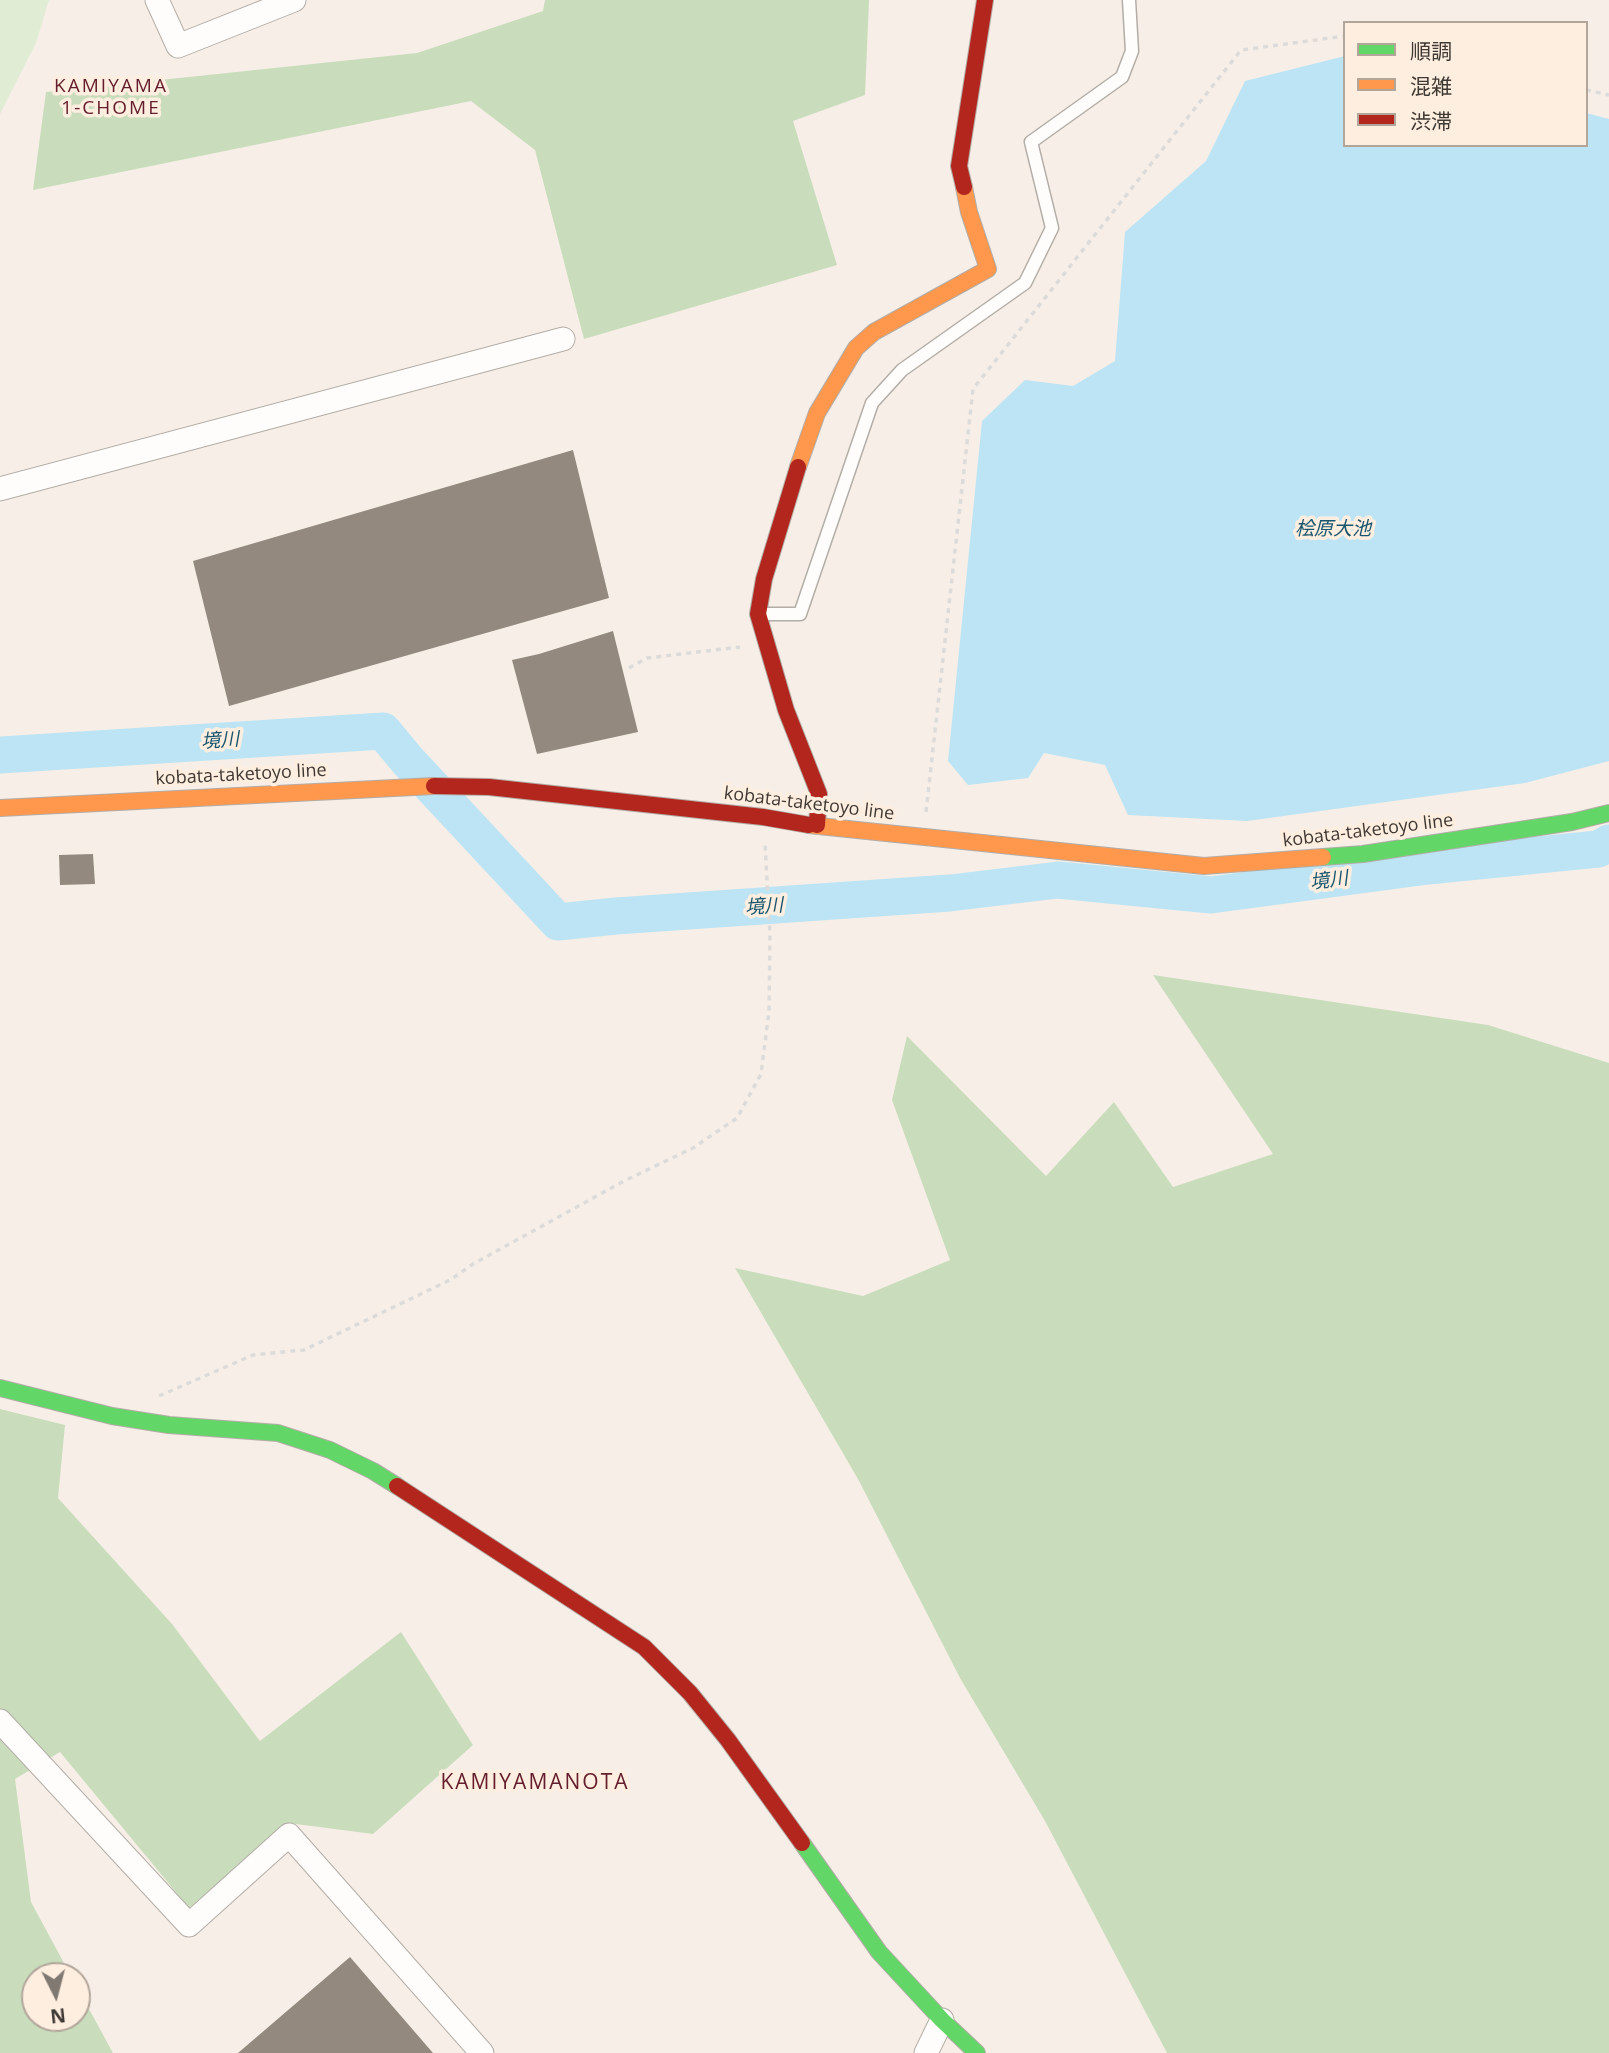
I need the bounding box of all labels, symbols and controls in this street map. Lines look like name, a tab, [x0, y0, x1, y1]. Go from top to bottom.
legend	[1343, 21, 1588, 147]
text: 順調	[1410, 37, 1452, 65]
text: 混雑	[1410, 72, 1452, 100]
district label: KAMIYAMA 1-CHOME	[55, 76, 167, 120]
text: 渋滞	[1410, 107, 1452, 135]
water label: 桧原大池	[1295, 519, 1371, 541]
water label: 境川	[200, 728, 240, 754]
street label: kobata-taketoyo line	[155, 760, 327, 790]
street label: kobata-taketoyo line	[723, 783, 895, 825]
street label: kobata-taketoyo line	[1282, 810, 1454, 852]
water label: 境川	[1309, 867, 1349, 895]
water label: 境川	[744, 894, 784, 920]
district label: KAMIYAMANOTA	[442, 1770, 628, 1796]
north arrow	[21, 1962, 91, 2032]
text: N	[49, 2002, 67, 2030]

